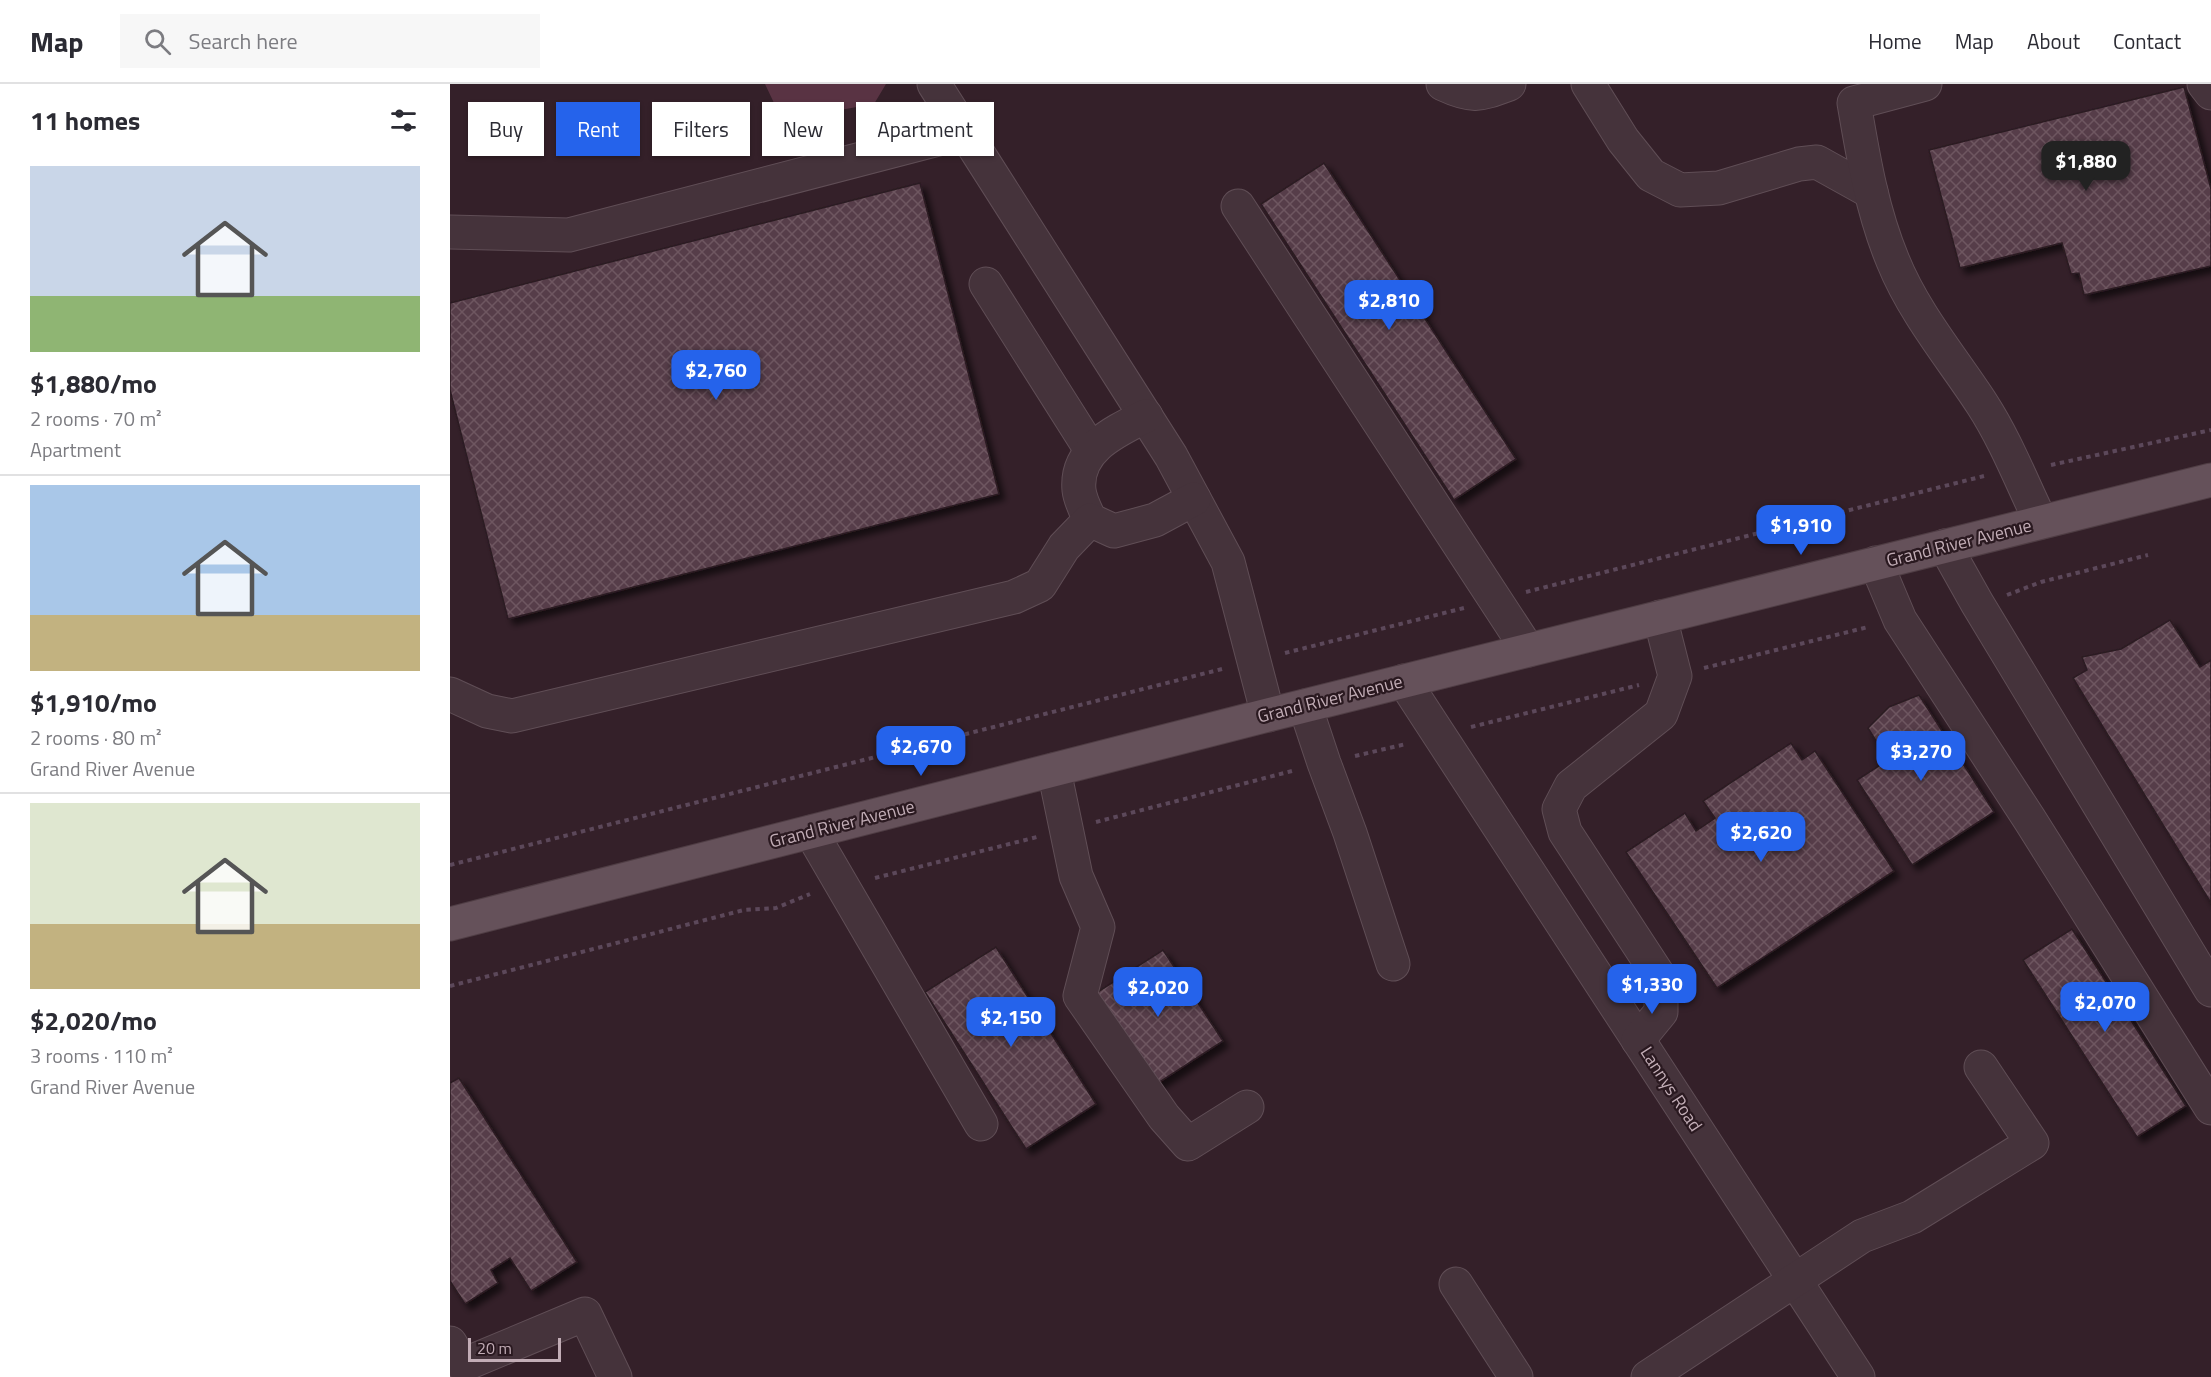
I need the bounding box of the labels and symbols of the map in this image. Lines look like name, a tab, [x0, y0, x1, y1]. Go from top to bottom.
pin: $1,880	[2037, 141, 2135, 192]
pin: $2,810	[1340, 280, 1438, 331]
pin: $2,760	[667, 350, 765, 401]
pin: $1,910	[1752, 505, 1850, 556]
street label: Grand River Avenue	[1884, 511, 2034, 574]
street label: Grand River Avenue	[1255, 667, 1405, 730]
pin: $2,670	[872, 726, 970, 777]
pin: $3,270	[1872, 731, 1970, 782]
street label: Grand River Avenue	[767, 792, 917, 855]
pin: $2,620	[1712, 812, 1810, 863]
pin: $1,330	[1603, 964, 1701, 1015]
pin: $2,020	[1109, 967, 1207, 1018]
pin: $2,070	[2056, 982, 2154, 1033]
pin: $2,150	[962, 997, 1060, 1048]
street label: Lannys Road	[1634, 1041, 1709, 1137]
scale bar	[468, 1335, 561, 1362]

